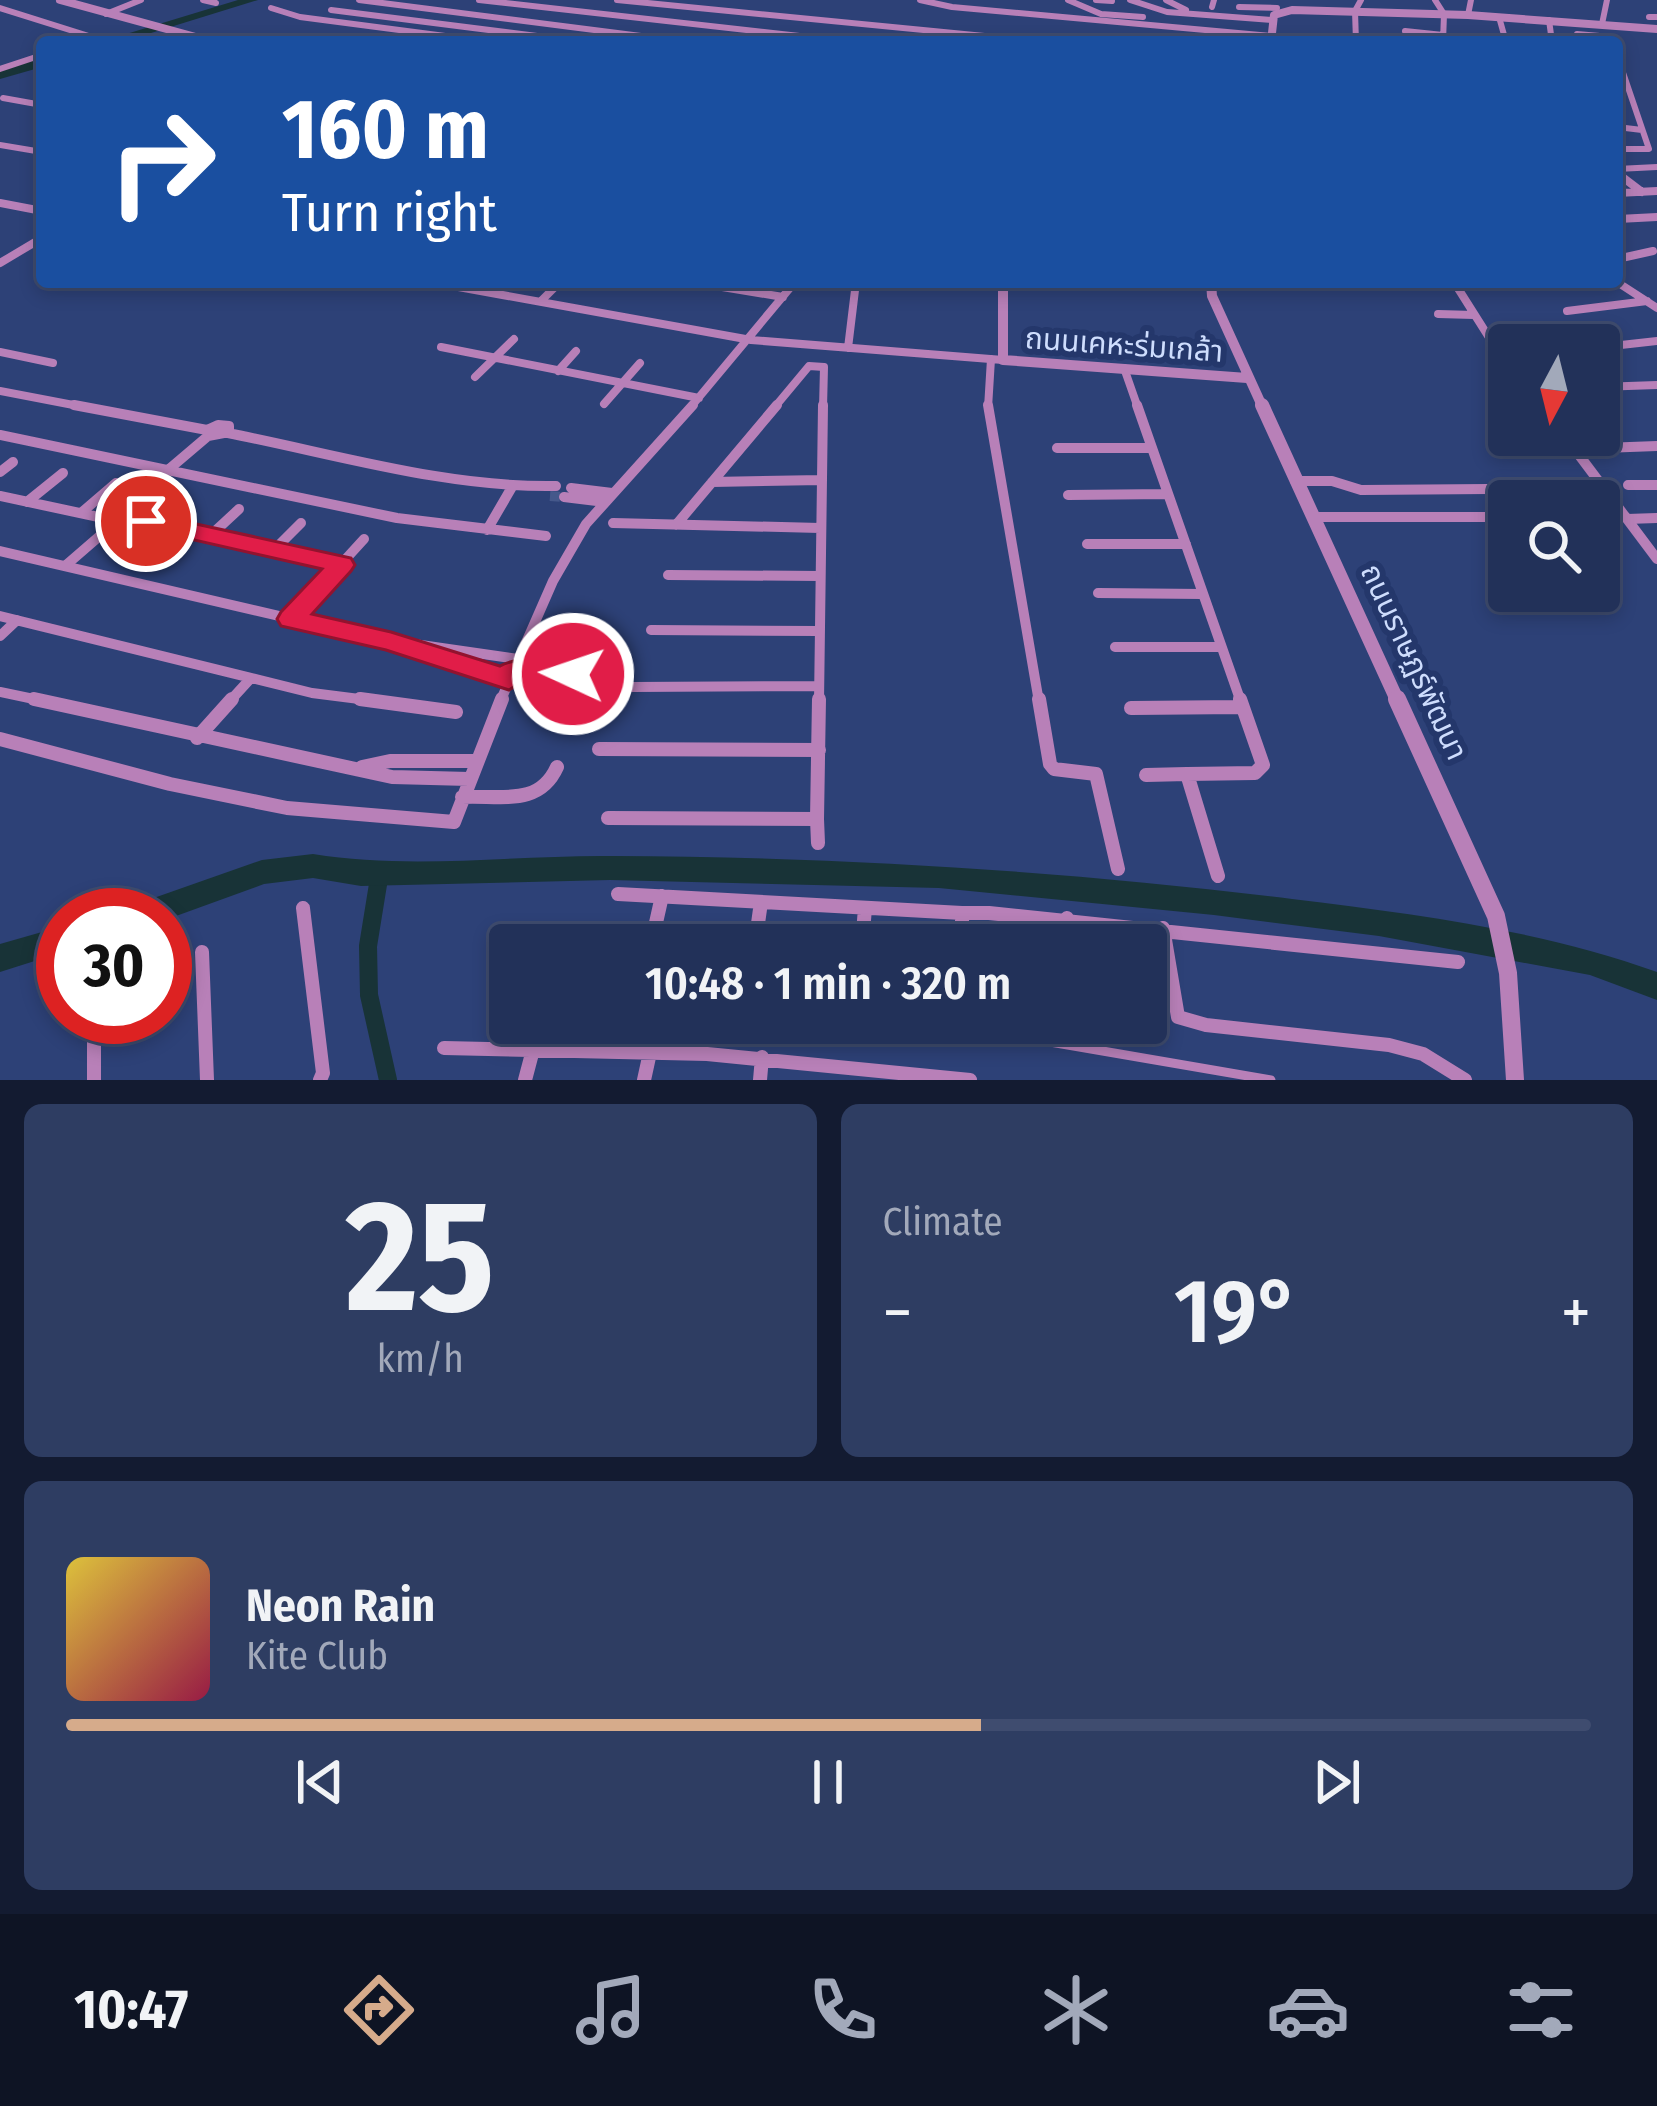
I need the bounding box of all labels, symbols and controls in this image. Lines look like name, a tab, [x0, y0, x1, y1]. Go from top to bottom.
text: 160 m	[282, 79, 489, 180]
icon: right	[84, 84, 240, 240]
text: Turn right	[282, 181, 497, 245]
street label: ถนนเคหะร่มเกล้า	[1024, 320, 1224, 370]
north arrow	[1488, 324, 1620, 456]
map controls	[1488, 324, 1620, 612]
pin	[95, 470, 197, 572]
button: search	[1488, 480, 1620, 612]
icon: arrive	[113, 488, 179, 554]
street label: ถนนราษฏร์พัฒนา	[1353, 558, 1475, 766]
position arrow	[510, 611, 636, 737]
speed limit sign: 30	[36, 888, 192, 1044]
text: 10:48 · 1 min · 320 m	[645, 957, 1011, 1011]
text: 25	[346, 1164, 495, 1351]
text: Climate	[883, 1199, 1003, 1245]
text: 19°	[1174, 1258, 1299, 1366]
text: −	[883, 1273, 912, 1352]
text: +	[1561, 1273, 1591, 1352]
text: km/h	[377, 1336, 464, 1382]
text: Neon Rain	[246, 1579, 435, 1633]
text: Kite Club	[246, 1633, 388, 1679]
icon: previous	[287, 1749, 353, 1815]
icon: pause	[795, 1749, 861, 1815]
icon: next	[1304, 1749, 1370, 1815]
icon: directions	[337, 1968, 421, 2052]
icon: music	[569, 1968, 653, 2052]
icon: phone	[801, 1968, 885, 2052]
icon: climate	[1034, 1968, 1118, 2052]
icon: car	[1266, 1968, 1350, 2052]
icon: filters	[1499, 1968, 1583, 2052]
text: 10:47	[74, 1978, 188, 2042]

